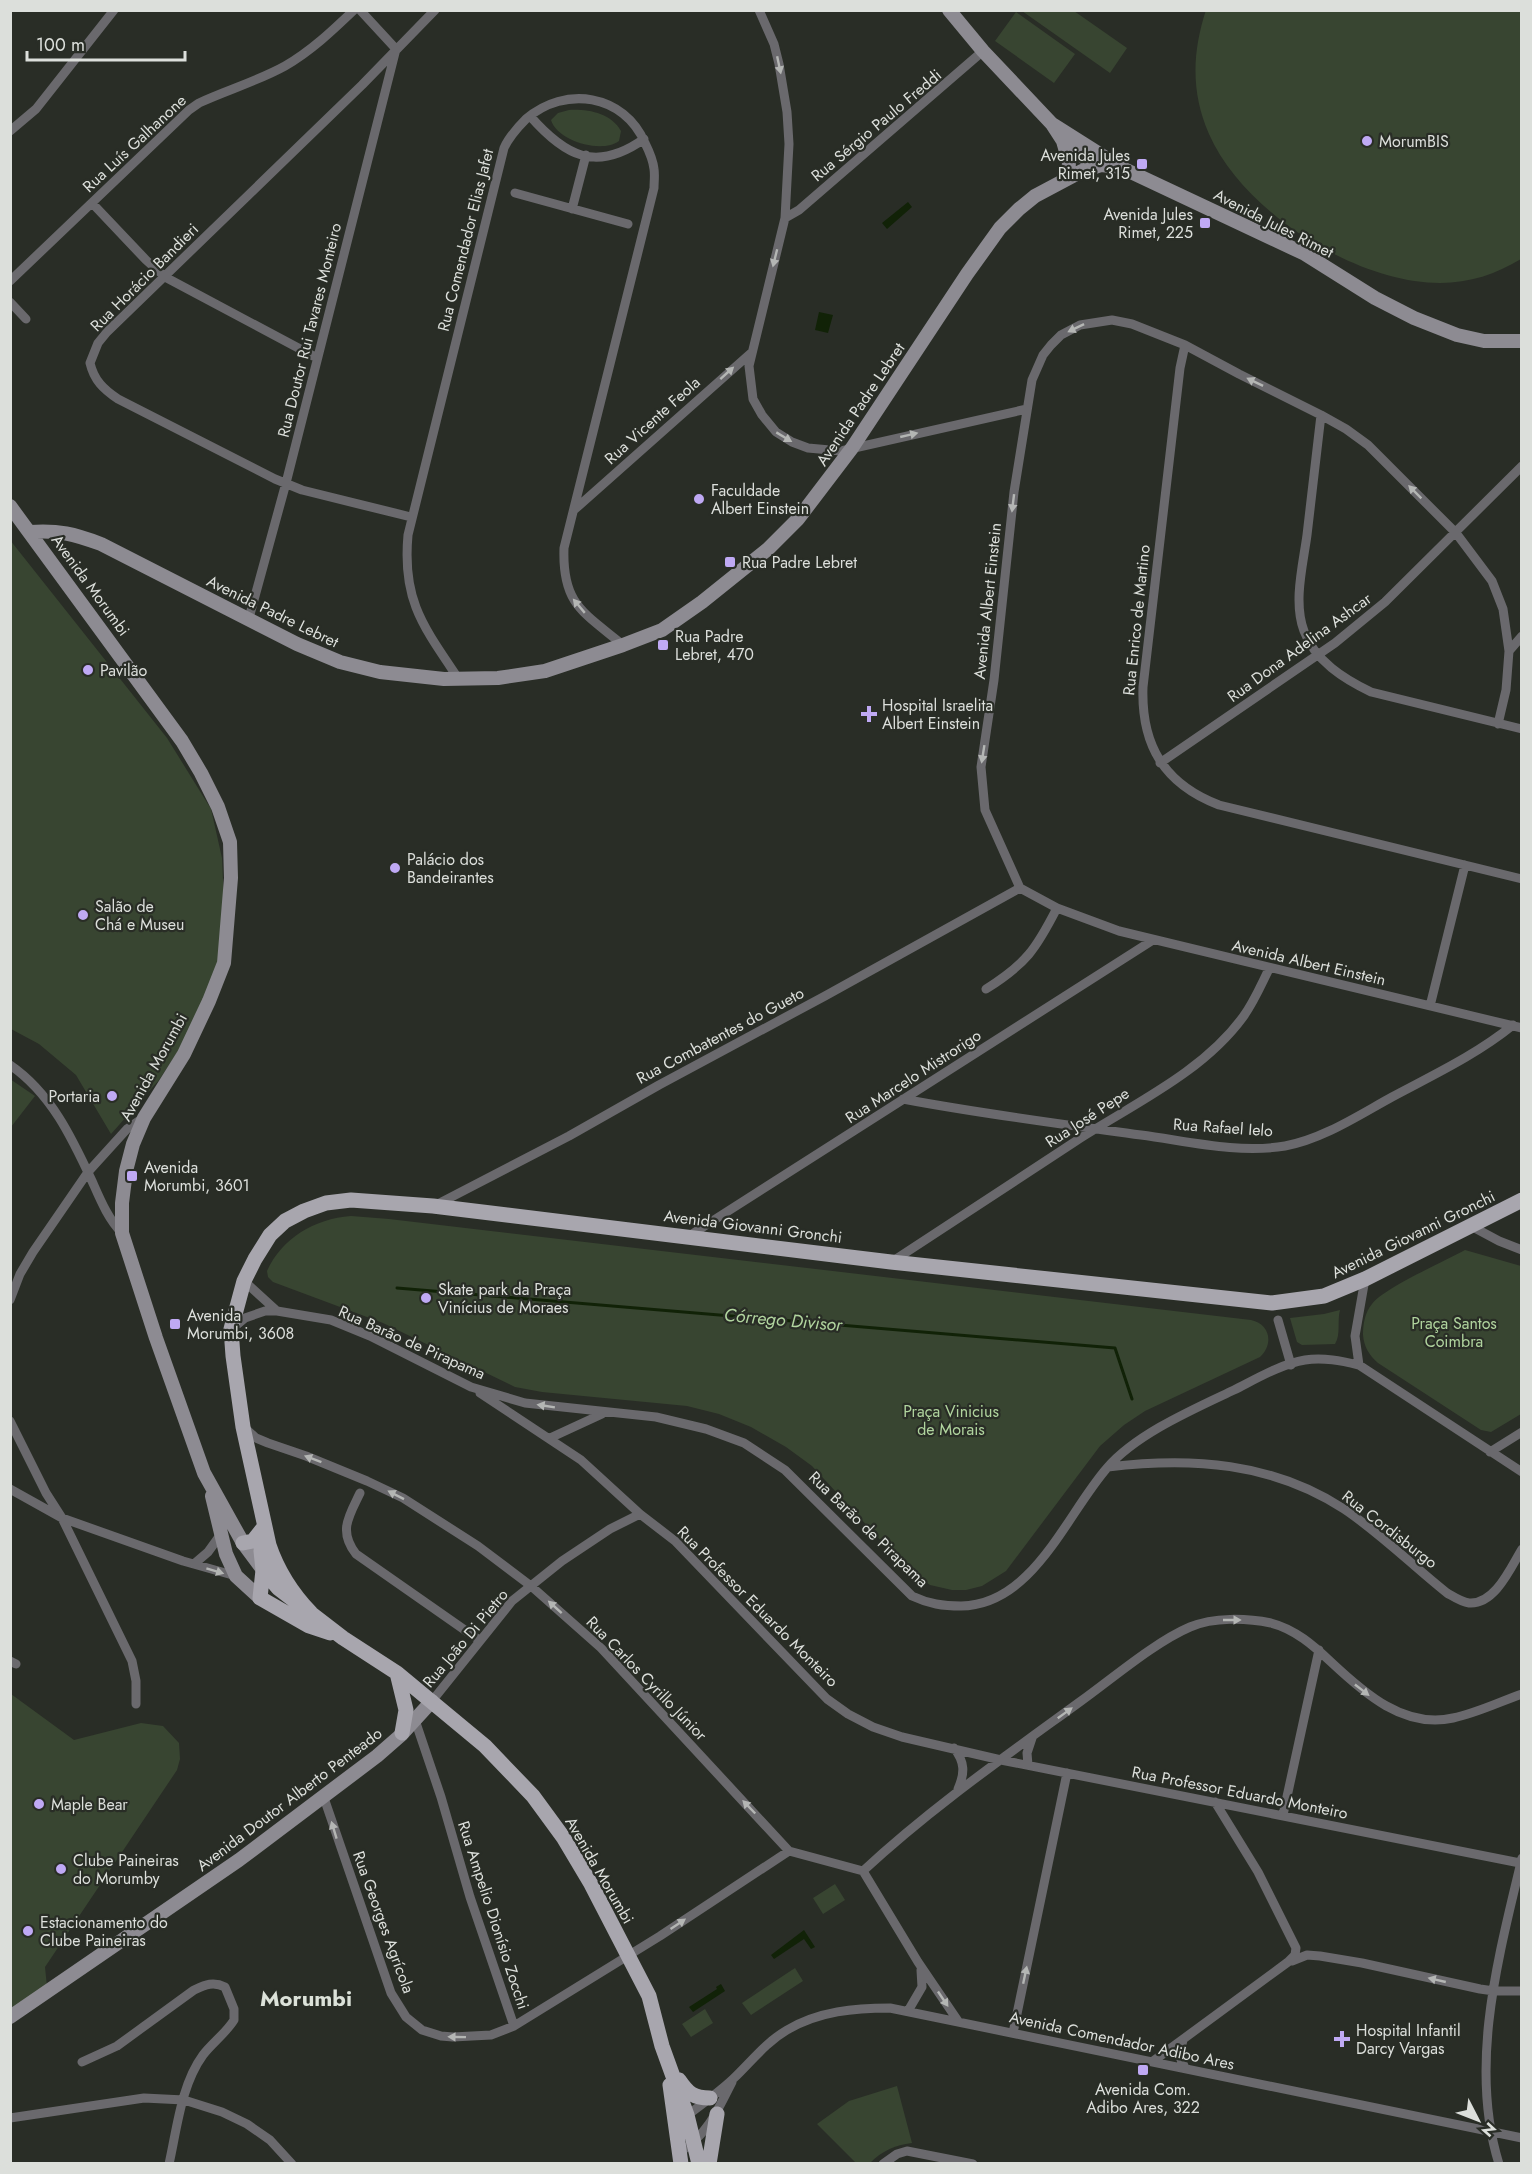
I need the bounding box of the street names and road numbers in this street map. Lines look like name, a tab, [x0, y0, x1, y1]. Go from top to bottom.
street label: Rua Sérgio Paulo Freddi	[806, 64, 947, 187]
street label: Rua Luís Galhanone	[77, 89, 191, 198]
street label: Rua Comendador Elias Jafet	[432, 146, 499, 334]
street label: Avenida Jules Rimet	[1210, 183, 1338, 264]
street label: Rua Horácio Bandieri	[85, 218, 204, 337]
street label: Rua Doutor Rui Tavares Monteiro	[272, 220, 347, 440]
street label: Avenida Padre Lebret	[811, 338, 910, 471]
street label: Rua Vicente Feola	[599, 371, 705, 470]
street label: Avenida Albert Einstein	[968, 522, 1007, 680]
street label: Avenida Morumbi	[46, 530, 135, 641]
street label: Rua Enrico de Martino	[1117, 543, 1156, 697]
street label: Avenida Padre Lebret	[203, 569, 343, 653]
street label: Rua Dona Adelina Ashcar	[1222, 587, 1377, 708]
street label: Avenida Albert Einstein	[1230, 934, 1388, 991]
street label: Rua Combatentes do Gueto	[632, 981, 808, 1089]
street label: Avenida Morumbi	[114, 1009, 193, 1125]
street label: Rua Marcelo Mistrorigo	[841, 1024, 986, 1129]
street label: Rua José Pepe	[1041, 1082, 1134, 1153]
street label: Rua Rafael Ielo	[1172, 1113, 1274, 1142]
street label: Avenida Giovanni Gronchi	[1327, 1185, 1499, 1284]
street label: Avenida Giovanni Gronchi	[662, 1204, 843, 1249]
street label: Rua Barão de Pirapama	[335, 1300, 489, 1385]
street label: Rua Barão de Pirapama	[804, 1466, 934, 1593]
street label: Rua Cordisburgo	[1337, 1485, 1442, 1574]
street label: Rua Professor Eduardo Monteiro	[672, 1521, 844, 1692]
street label: Rua João Di Pietro	[417, 1584, 514, 1693]
street label: Rua Carlos Cyrillo Júnior	[581, 1611, 713, 1746]
street label: Avenida Doutor Alberto Penteado	[192, 1722, 387, 1877]
street label: Rua Professor Eduardo Monteiro	[1130, 1760, 1350, 1825]
street label: Avenida Morumbi	[560, 1812, 640, 1928]
street label: Rua Ampelio Dionísio Zocchi	[452, 1818, 535, 2012]
street label: Rua Georges Agrícola	[347, 1848, 420, 1997]
street label: Avenida Comendador Adibo Ares	[1007, 2005, 1237, 2076]

